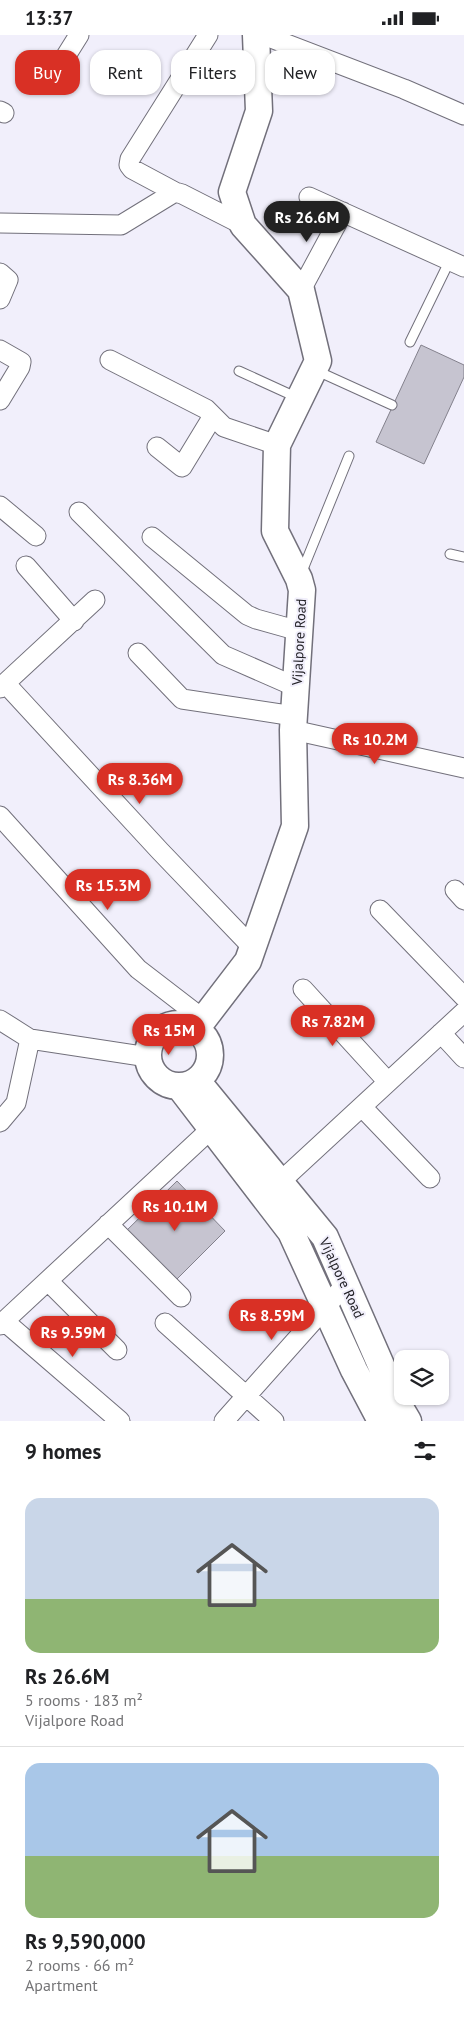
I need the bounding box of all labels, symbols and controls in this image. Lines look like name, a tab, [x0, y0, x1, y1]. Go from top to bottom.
text: 13:37	[25, 6, 73, 30]
chip: Buy	[15, 50, 80, 95]
chip: Rent	[90, 50, 161, 95]
chip: Filters	[171, 50, 255, 95]
chip: New	[265, 50, 335, 95]
pin: Rs 26.6M	[255, 201, 359, 243]
text: Rs 26.6M	[275, 207, 339, 227]
street label: Vijalpore Road	[288, 598, 310, 687]
pin: Rs 10.2M	[323, 723, 427, 765]
text: Rs 10.2M	[343, 729, 407, 749]
pin: Rs 8.36M	[88, 763, 192, 805]
text: Rs 8.36M	[108, 769, 172, 789]
pin: Rs 15.3M	[56, 869, 160, 911]
text: Rs 15.3M	[76, 875, 140, 895]
pin: Rs 7.82M	[281, 1005, 385, 1047]
text: Rs 7.82M	[302, 1011, 364, 1031]
pin: Rs 15M	[128, 1013, 210, 1056]
text: Rs 15M	[143, 1020, 195, 1040]
pin: Rs 10.1M	[123, 1189, 227, 1232]
text: Rs 10.1M	[143, 1196, 207, 1216]
street label: Vijalpore Road	[315, 1234, 369, 1321]
pin: Rs 8.59M	[220, 1299, 324, 1341]
text: Rs 8.59M	[240, 1305, 304, 1325]
pin: Rs 9.59M	[21, 1315, 125, 1358]
text: Rs 9.59M	[41, 1322, 105, 1342]
map controls	[394, 1350, 449, 1405]
button: layers	[394, 1350, 449, 1405]
icon: filters	[411, 1437, 439, 1465]
text: 9 homes	[25, 1438, 101, 1465]
icon: home	[187, 1530, 277, 1620]
text: Rs 26.6M	[25, 1663, 110, 1690]
text: 5 rooms · 183 m²	[25, 1690, 143, 1710]
text: Vijalpore Road	[25, 1710, 124, 1730]
icon: home	[187, 1796, 277, 1886]
text: Rs 9,590,000	[25, 1928, 146, 1955]
text: 2 rooms · 66 m²	[25, 1955, 134, 1975]
text: Apartment	[25, 1975, 98, 1995]

